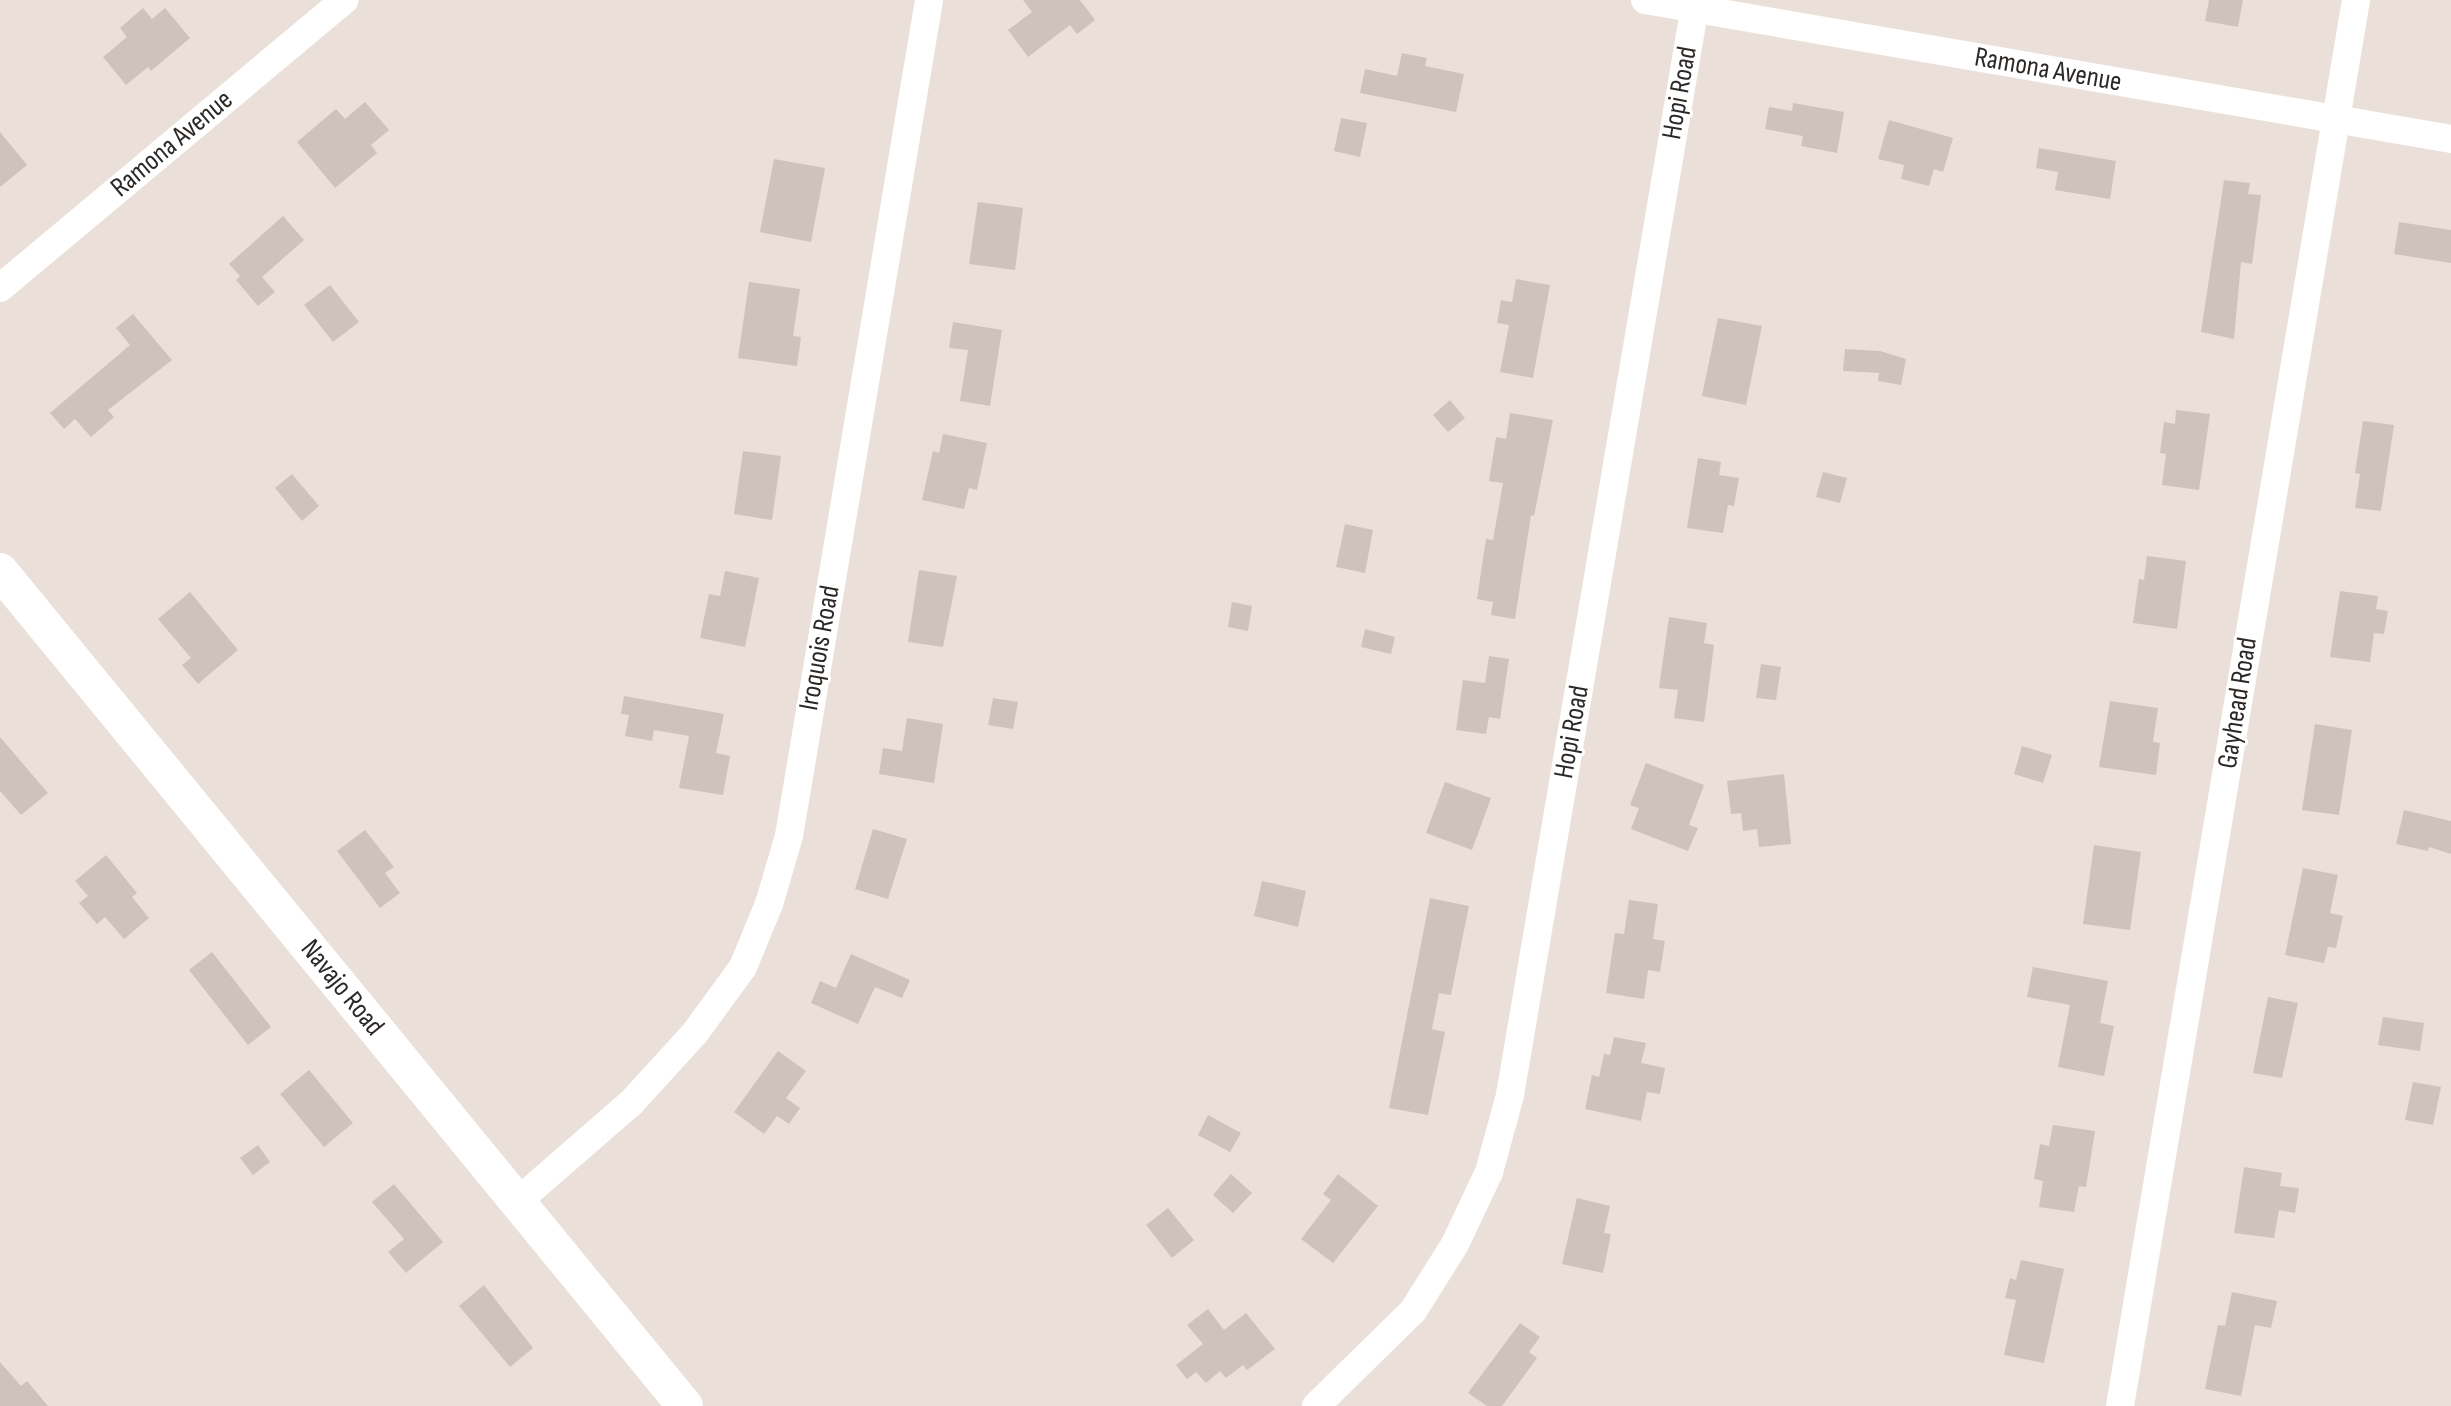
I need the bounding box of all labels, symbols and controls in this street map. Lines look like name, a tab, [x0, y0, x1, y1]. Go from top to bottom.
street label: Ramona Avenue	[1972, 41, 2124, 99]
street label: Hopi Road	[1655, 44, 1705, 142]
street label: Ramona Avenue	[104, 83, 240, 205]
street label: Iroquois Road	[792, 583, 848, 713]
street label: Gayhead Road	[2211, 635, 2265, 771]
street label: Hopi Road	[1547, 683, 1597, 781]
street label: Navajo Road	[293, 933, 391, 1043]

